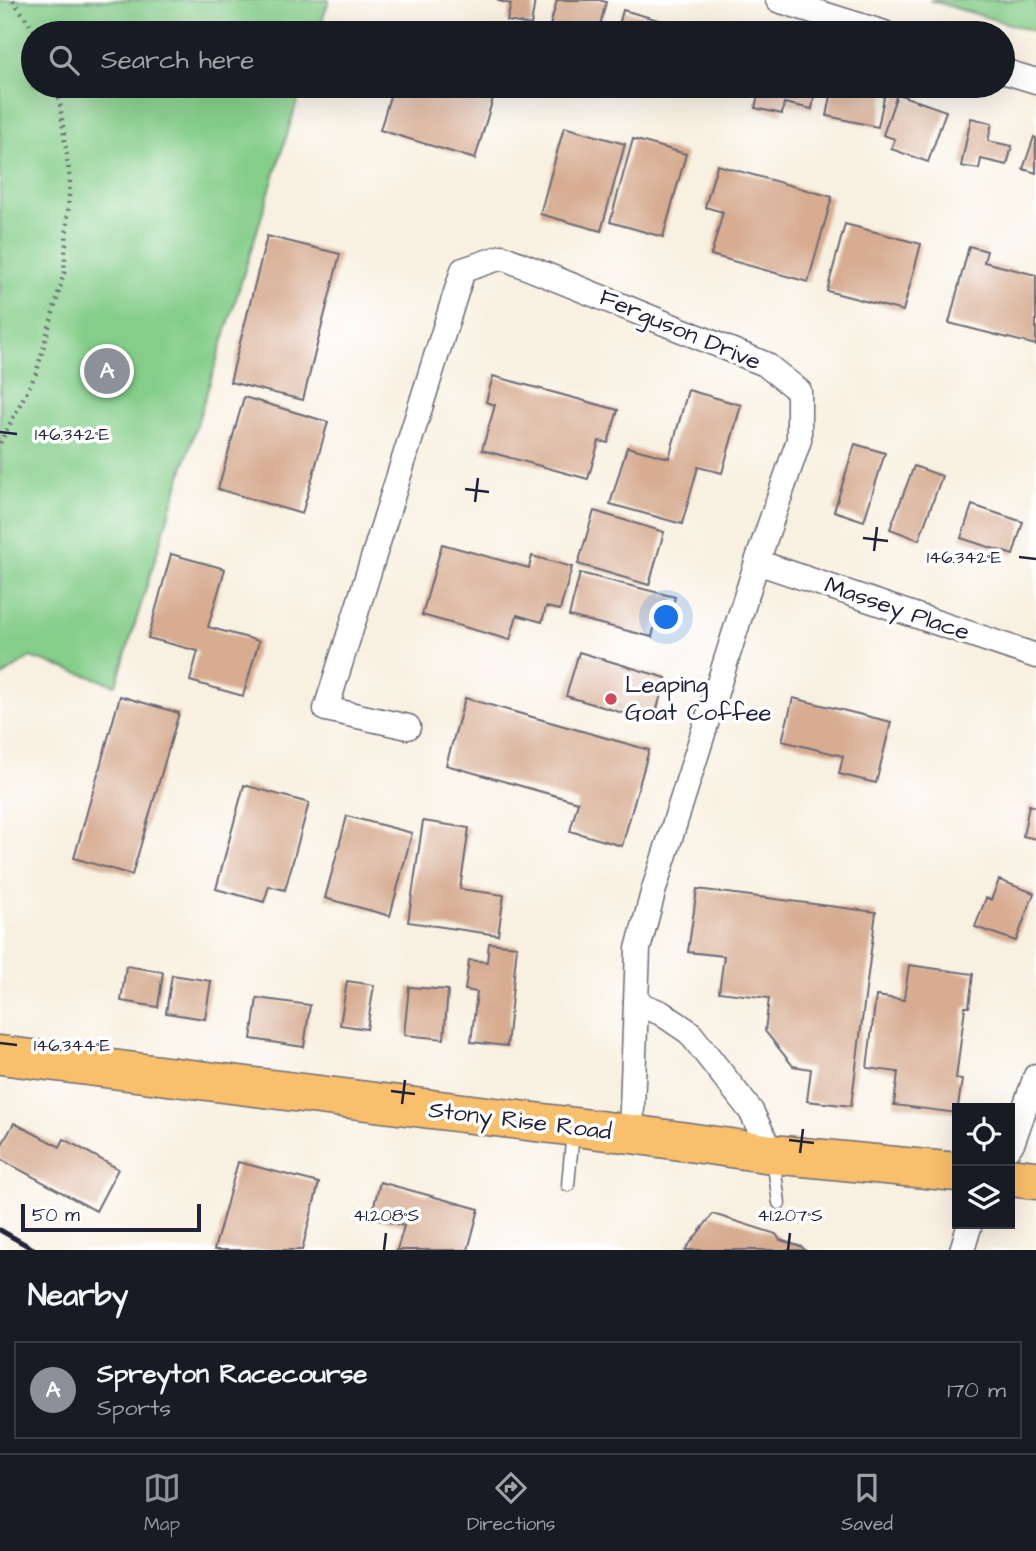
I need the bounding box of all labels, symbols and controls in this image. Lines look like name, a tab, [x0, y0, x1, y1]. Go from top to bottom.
search box	[21, 21, 1015, 98]
icon: search	[45, 41, 83, 79]
text: Search here	[101, 42, 254, 78]
street label: Ferguson Drive	[594, 281, 766, 380]
pin: A	[84, 345, 130, 397]
text: 146.342°E	[35, 422, 110, 447]
text: 146.342°E	[927, 545, 1002, 570]
street label: Massey Place	[820, 568, 974, 651]
your location	[649, 600, 683, 634]
place label: Leaping Goat Coffee	[625, 668, 772, 730]
marker: Leaping Goat Coffee	[603, 691, 619, 707]
text: 146.344°E	[34, 1033, 111, 1058]
street label: Stony Rise Road	[427, 1093, 613, 1150]
map controls	[952, 1103, 1015, 1229]
button: locate	[952, 1103, 1015, 1166]
button: layers	[952, 1166, 1015, 1229]
scale bar	[21, 1201, 201, 1233]
text: 50 m	[32, 1202, 80, 1229]
text: 41.208°S	[353, 1203, 419, 1228]
text: 41.207°S	[757, 1203, 823, 1228]
text: Nearby	[28, 1275, 128, 1317]
text: Spreyton Racecourse	[97, 1356, 367, 1392]
text: A	[46, 1374, 60, 1406]
text: 170 m	[947, 1374, 1006, 1406]
text: Sports	[97, 1392, 171, 1424]
tab: Map	[143, 1469, 181, 1538]
tab: Directions	[467, 1469, 555, 1538]
tab: Saved	[841, 1469, 893, 1538]

